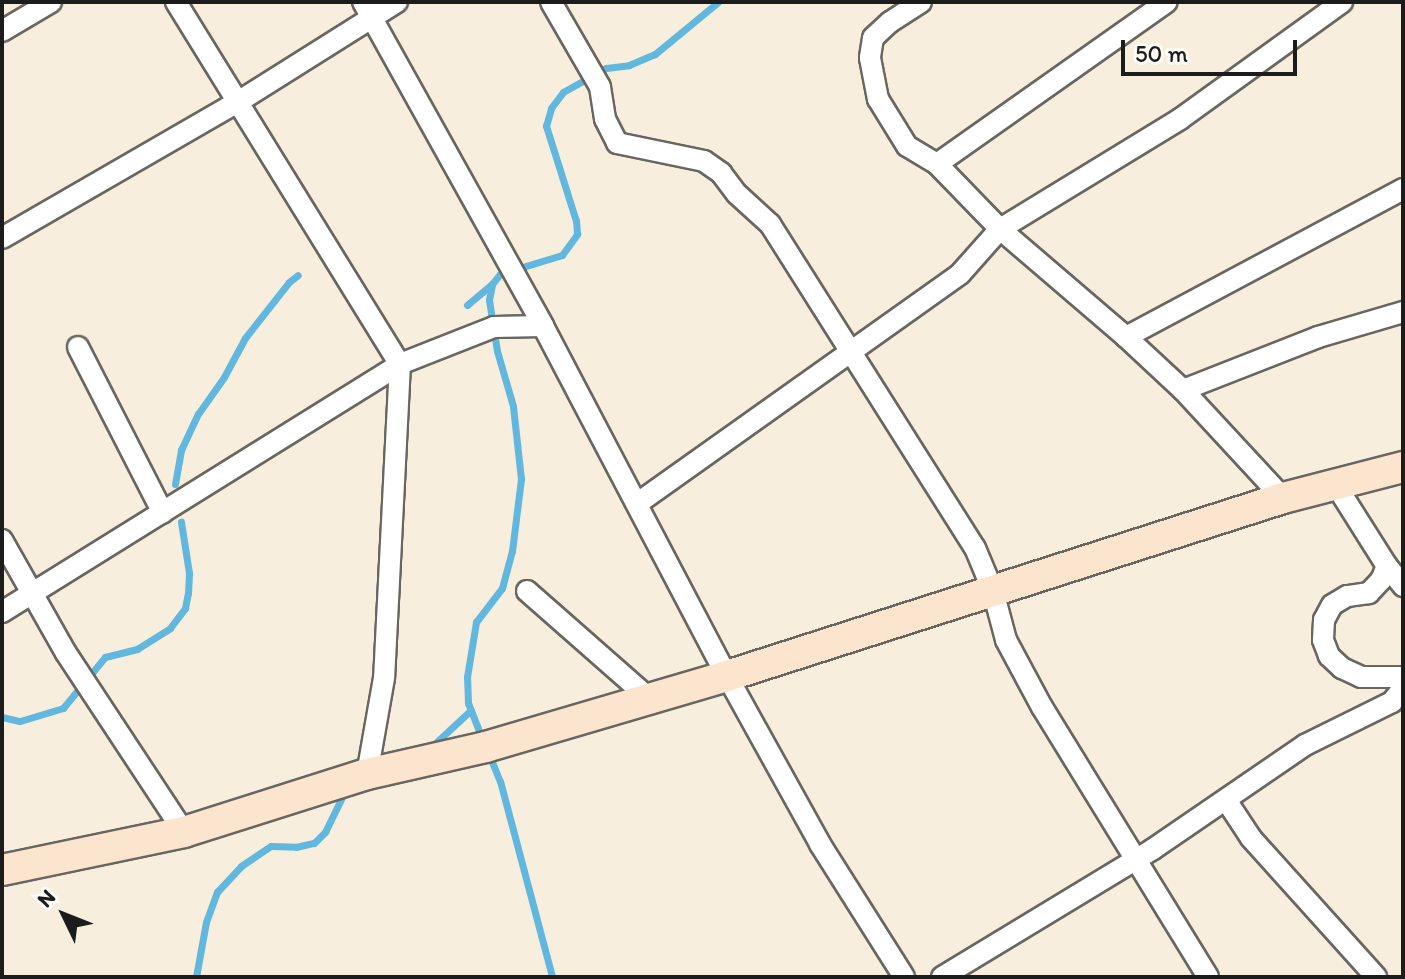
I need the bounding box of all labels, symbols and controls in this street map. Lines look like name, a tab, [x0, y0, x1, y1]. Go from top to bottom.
scale bar	[1125, 24, 1301, 74]
text: 50 m	[1135, 39, 1188, 68]
north arrow	[24, 875, 104, 955]
text: N	[31, 884, 61, 913]

